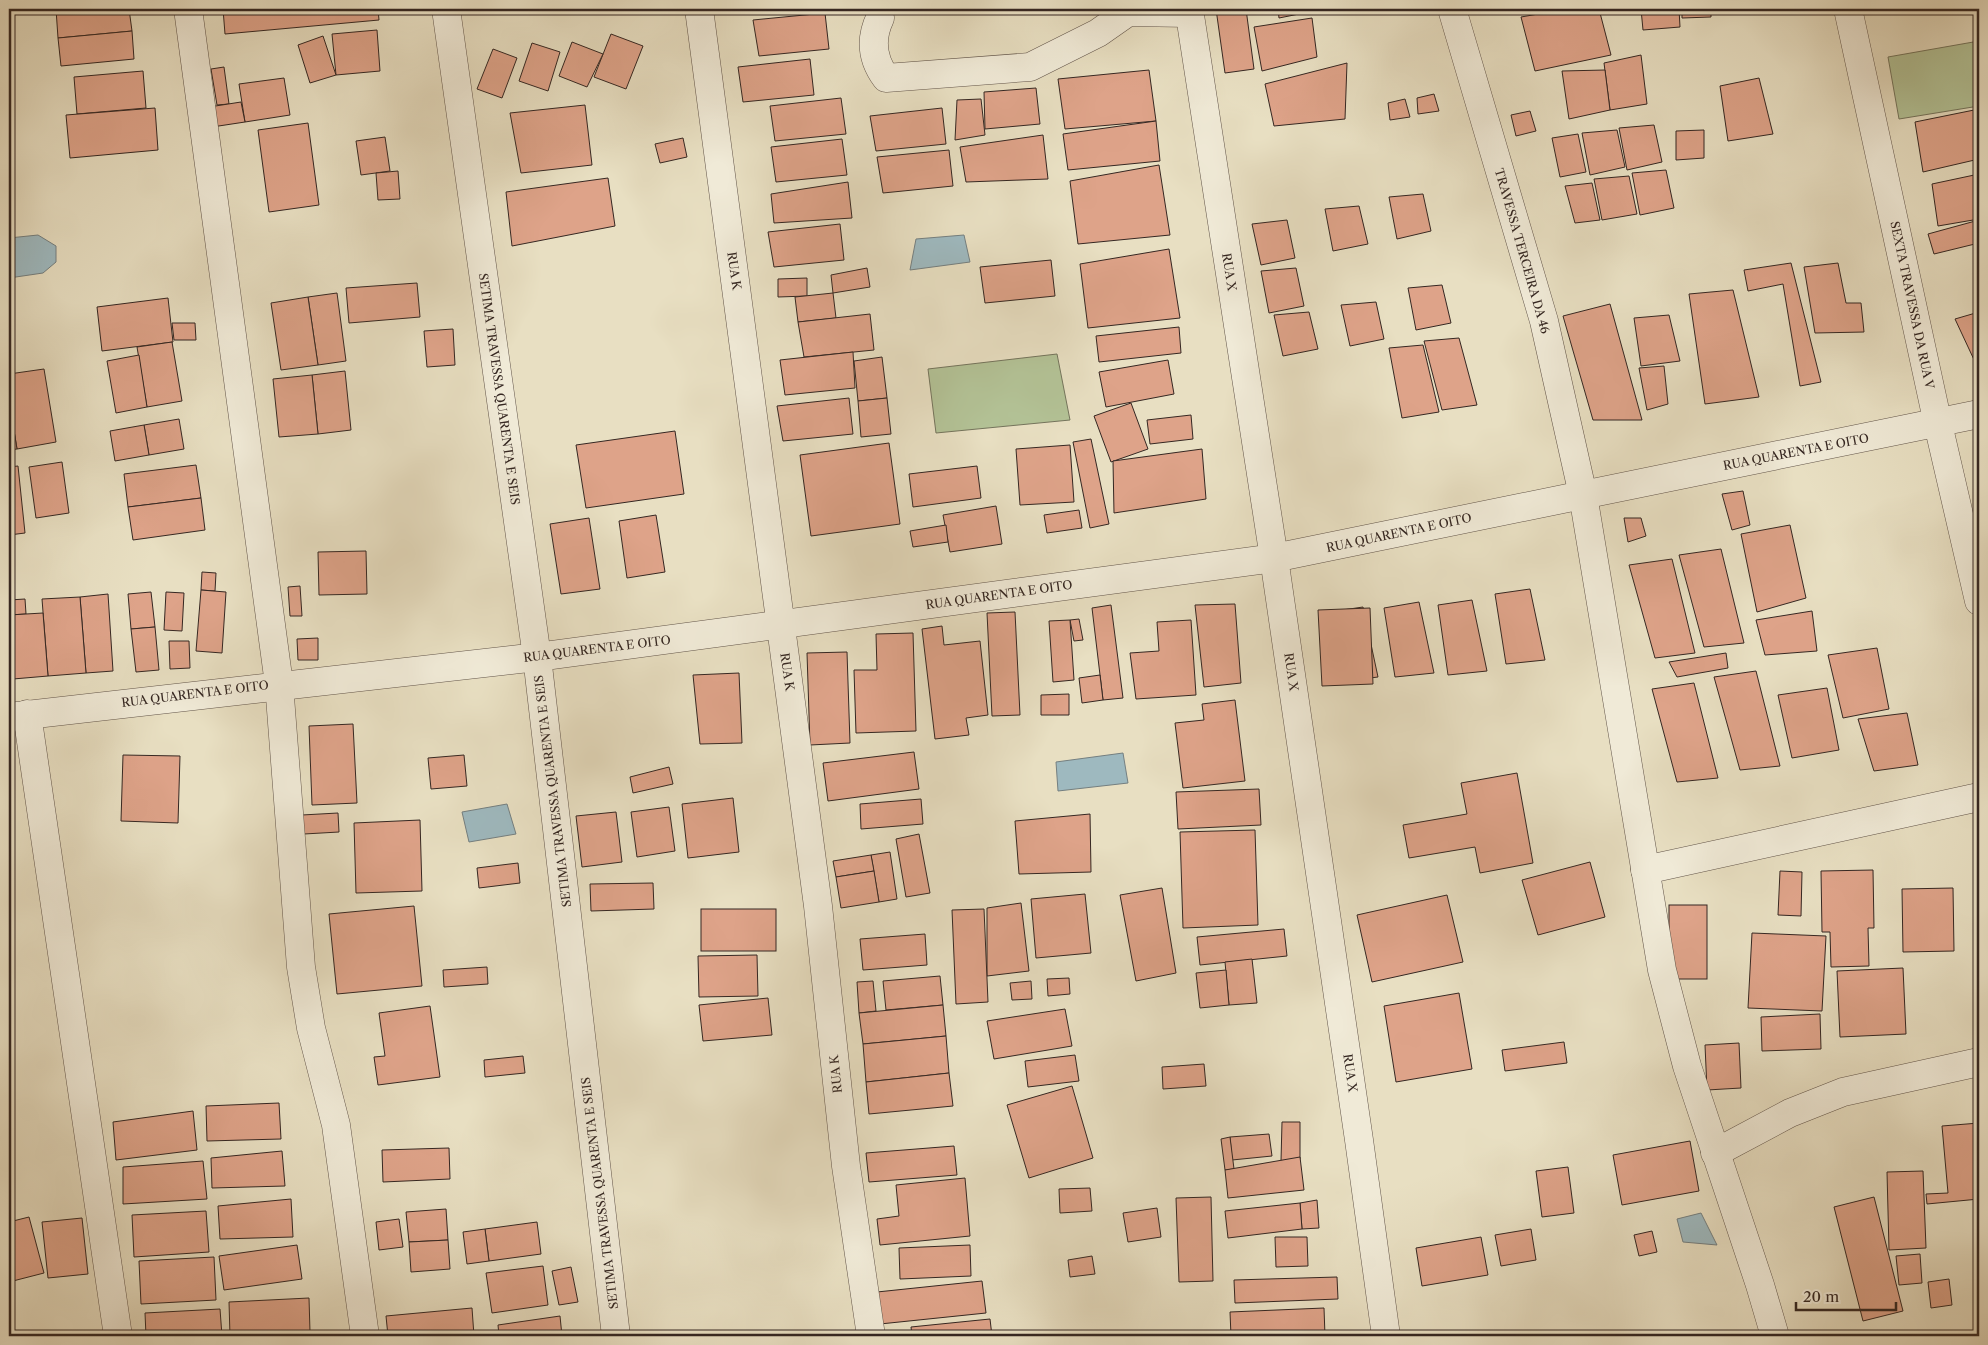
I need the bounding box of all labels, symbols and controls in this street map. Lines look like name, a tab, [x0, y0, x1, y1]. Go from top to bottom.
street label: TRAVESSA TERCEIRA DA 46	[1492, 166, 1553, 335]
street label: SEXTA TRAVESSA DA RUA V	[1887, 220, 1938, 390]
street label: RUA K	[724, 251, 745, 292]
street label: RUA X	[1219, 252, 1240, 293]
street label: SETIMA TRAVESSA QUARENTA E SEIS	[476, 272, 523, 506]
street label: RUA QUARENTA E OITO	[1722, 430, 1870, 473]
street label: RUA QUARENTA E OITO	[1325, 510, 1473, 555]
street label: RUA QUARENTA E OITO	[924, 577, 1073, 612]
street label: RUA QUARENTA E OITO	[522, 632, 671, 665]
street label: RUA K	[777, 652, 798, 693]
street label: RUA X	[1281, 652, 1302, 693]
street label: SETIMA TRAVESSA QUARENTA E SEIS	[531, 674, 574, 908]
street label: RUA QUARENTA E OITO	[120, 677, 269, 710]
street label: RUA K	[826, 1053, 845, 1094]
street label: RUA X	[1340, 1053, 1361, 1094]
street label: SETIMA TRAVESSA QUARENTA E SEIS	[578, 1076, 621, 1310]
scale bar	[1796, 1280, 1896, 1312]
text: 20 m	[1803, 1287, 1839, 1306]

